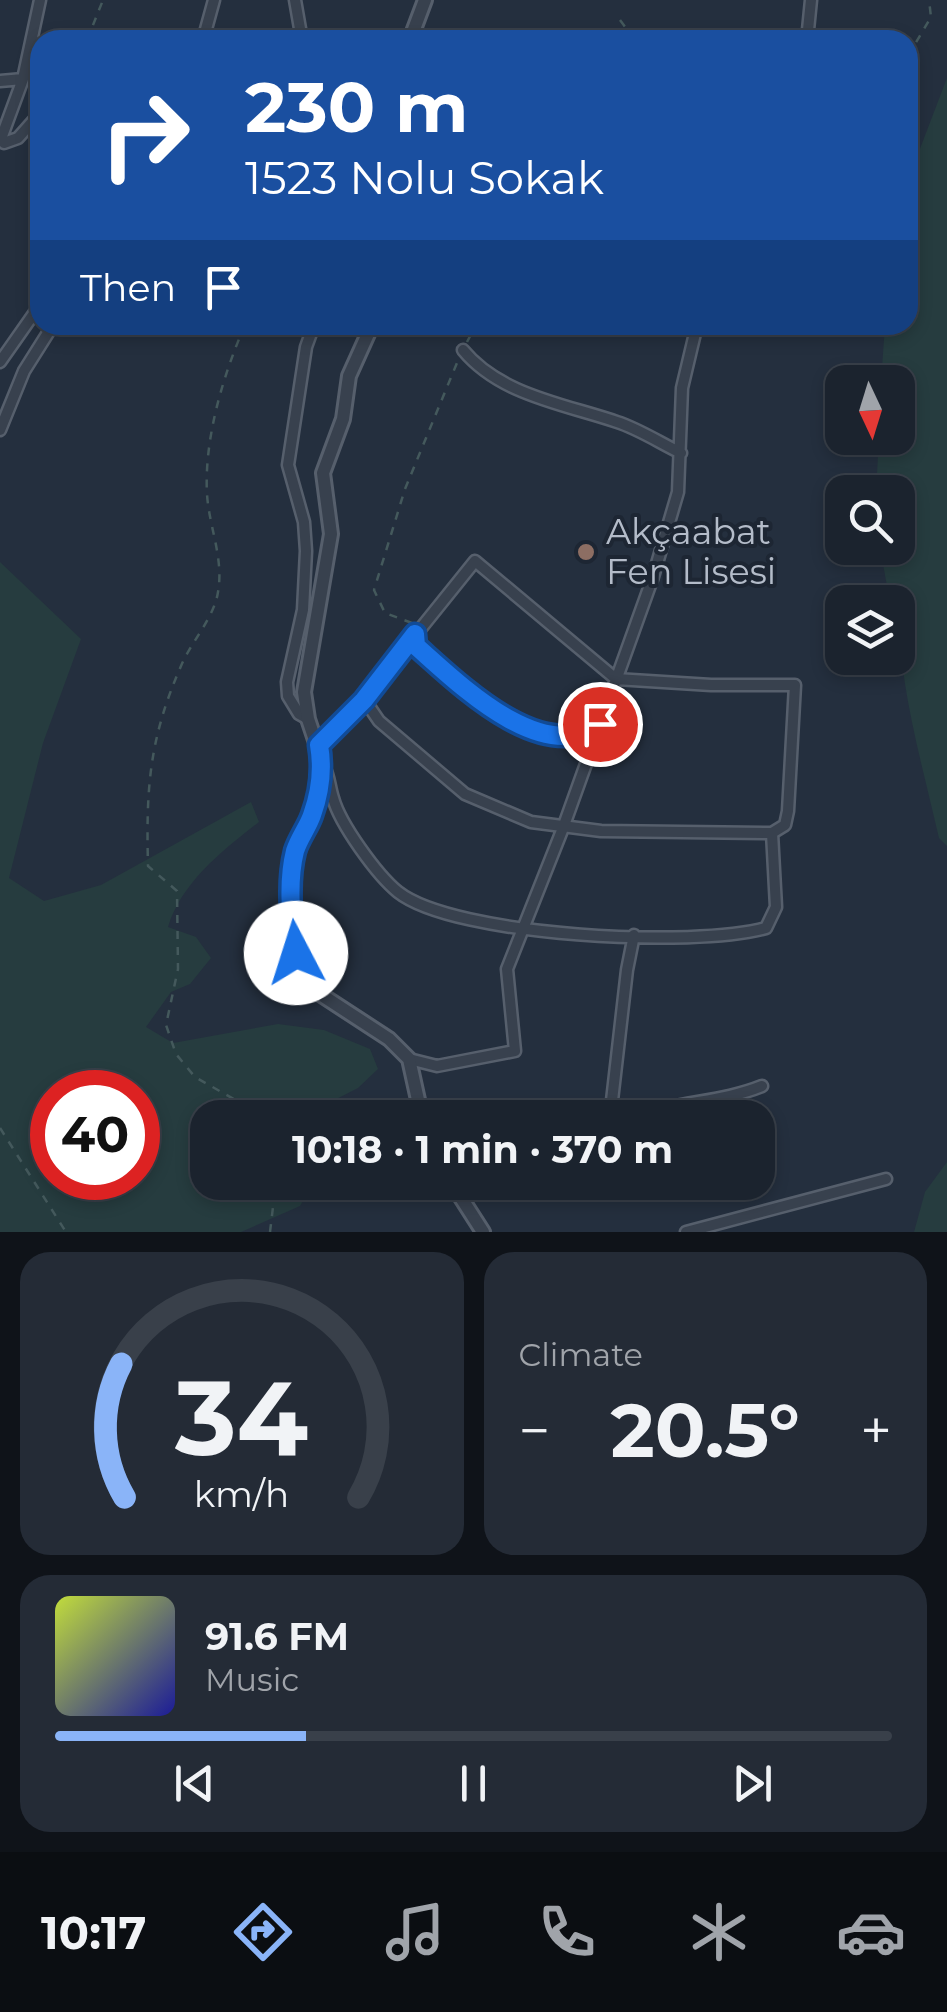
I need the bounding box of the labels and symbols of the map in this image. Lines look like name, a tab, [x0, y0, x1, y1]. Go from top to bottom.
north arrow	[825, 365, 915, 455]
place label: Akçaabat Fen Lisesi	[606, 510, 776, 593]
marker: Akçaabat Fen Lisesi	[575, 541, 597, 563]
pin	[558, 682, 643, 767]
position arrow	[244, 901, 348, 1005]
speed limit sign: 40	[30, 1070, 160, 1200]

